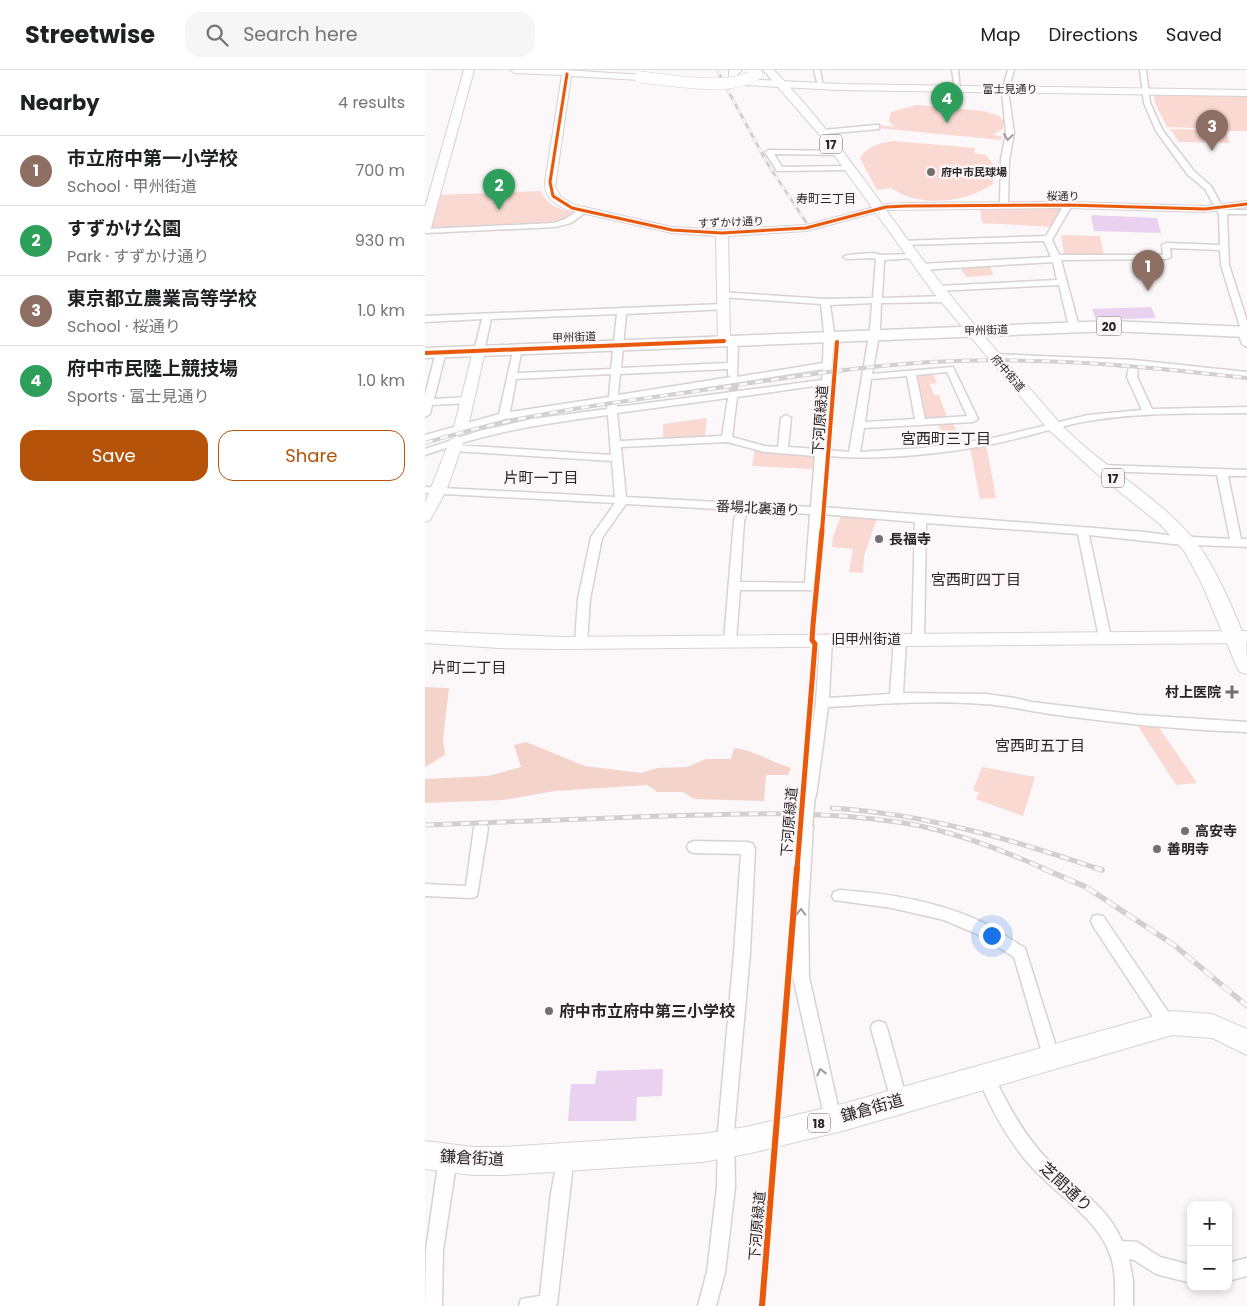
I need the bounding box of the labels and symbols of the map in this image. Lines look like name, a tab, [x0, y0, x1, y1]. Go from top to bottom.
street label: 富士見通り	[983, 81, 1038, 97]
pin: 4	[931, 82, 963, 123]
pin: 3	[1196, 110, 1228, 151]
road number: 17	[820, 134, 842, 154]
one-way arrow	[1003, 134, 1014, 142]
place label: 府中市民球場	[941, 164, 1007, 180]
marker: 府中市民球場	[925, 166, 937, 178]
pin: 2	[483, 169, 515, 210]
street label: 桜通り	[1046, 188, 1080, 204]
district label: 寿町三丁目	[796, 190, 856, 207]
street label: すずかけ通り	[698, 213, 764, 231]
pin: 1	[1132, 250, 1164, 291]
road number: 20	[1097, 317, 1121, 336]
street label: 甲州街道	[964, 321, 1008, 339]
street label: 甲州街道	[552, 328, 596, 346]
street label: 府中街道	[988, 351, 1028, 395]
street label: 下河原緑道	[808, 384, 832, 456]
district label: 宮西町三丁目	[901, 428, 991, 449]
district label: 片町一丁目	[503, 467, 579, 488]
road number: 17	[1102, 468, 1124, 488]
street label: 番場北裏通り	[716, 496, 800, 520]
place label: 長福寺	[889, 529, 931, 549]
marker: 長福寺	[873, 533, 885, 545]
district label: 宮西町四丁目	[931, 569, 1021, 590]
street label: 旧甲州街道	[831, 629, 901, 649]
district label: 片町二丁目	[431, 657, 507, 678]
place label: 村上医院	[1165, 682, 1221, 702]
marker: 村上医院	[1225, 685, 1239, 699]
district label: 宮西町五丁目	[995, 735, 1085, 756]
street label: 下河原緑道	[776, 786, 802, 858]
place label: 高安寺	[1195, 821, 1237, 841]
marker: 高安寺	[1179, 825, 1191, 837]
place label: 善明寺	[1167, 839, 1209, 859]
marker: 善明寺	[1151, 843, 1163, 855]
one-way arrow	[796, 908, 806, 916]
your location	[979, 923, 1005, 949]
place label: 府中市立府中第三小学校	[559, 1000, 735, 1023]
marker: 府中市立府中第三小学校	[543, 1005, 555, 1017]
one-way arrow	[816, 1068, 827, 1077]
street label: 鎌倉街道	[838, 1088, 906, 1128]
road number: 18	[808, 1114, 830, 1132]
street label: 鎌倉街道	[439, 1145, 505, 1171]
street label: 芝間通り	[1035, 1157, 1097, 1217]
street label: 下河原緑道	[744, 1190, 770, 1262]

